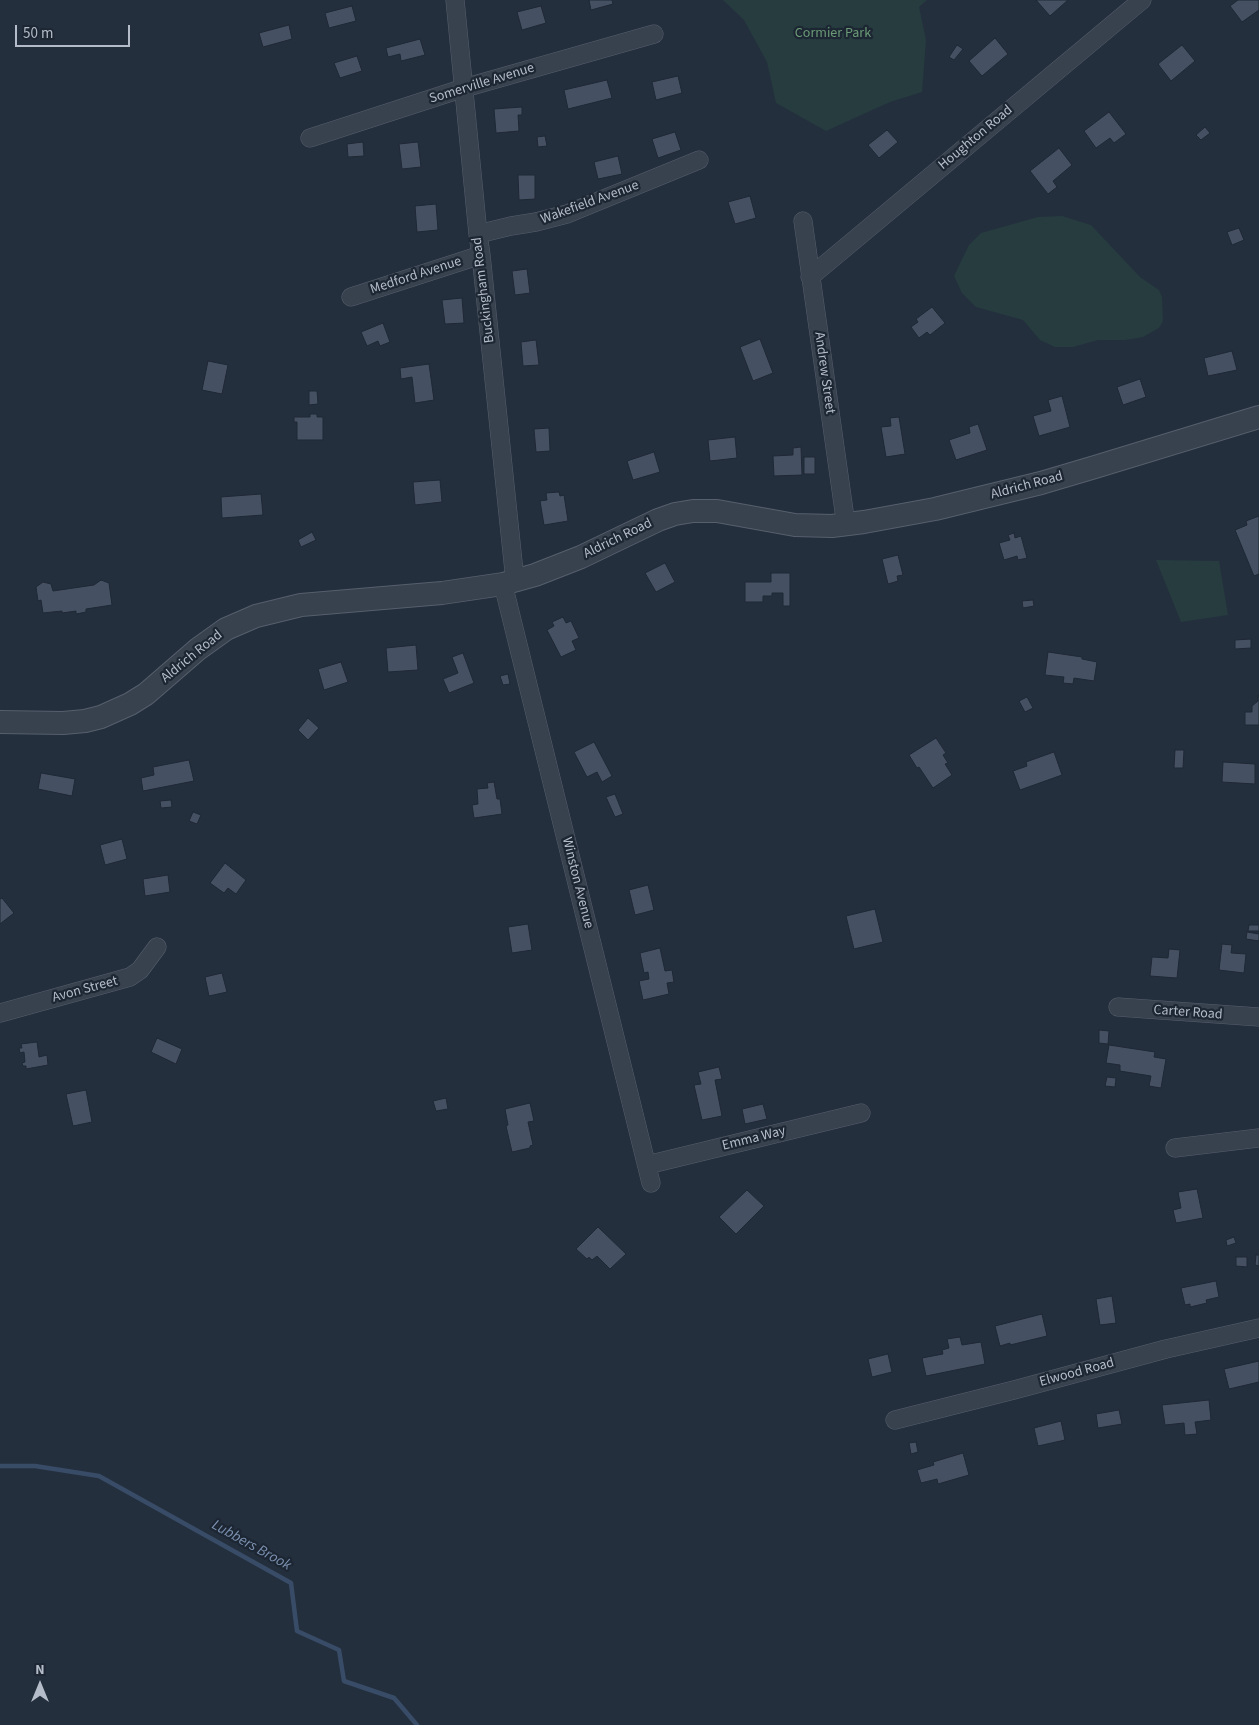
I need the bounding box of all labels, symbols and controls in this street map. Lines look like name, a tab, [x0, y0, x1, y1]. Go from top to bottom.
scale bar	[18, 15, 132, 47]
text: 50 m	[23, 23, 53, 44]
park label: Cormier Park	[795, 26, 871, 42]
street label: Somerville Avenue	[428, 60, 536, 108]
street label: Houghton Road	[936, 102, 1016, 174]
street label: Wakefield Avenue	[539, 177, 641, 229]
street label: Buckingham Road	[469, 236, 499, 344]
street label: Medford Avenue	[368, 253, 464, 299]
street label: Andrew Street	[810, 331, 838, 415]
street label: Aldrich Road	[989, 468, 1065, 504]
street label: Aldrich Road	[581, 515, 655, 563]
street label: Aldrich Road	[158, 627, 226, 687]
street label: Winston Avenue	[558, 836, 596, 930]
street label: Avon Street	[50, 973, 120, 1007]
street label: Carter Road	[1153, 1002, 1223, 1024]
street label: Emma Way	[721, 1123, 787, 1155]
street label: Elwood Road	[1038, 1355, 1116, 1391]
water label: Lubbers Brook	[208, 1517, 294, 1575]
north arrow	[15, 1660, 65, 1710]
text: N	[35, 1660, 45, 1680]

